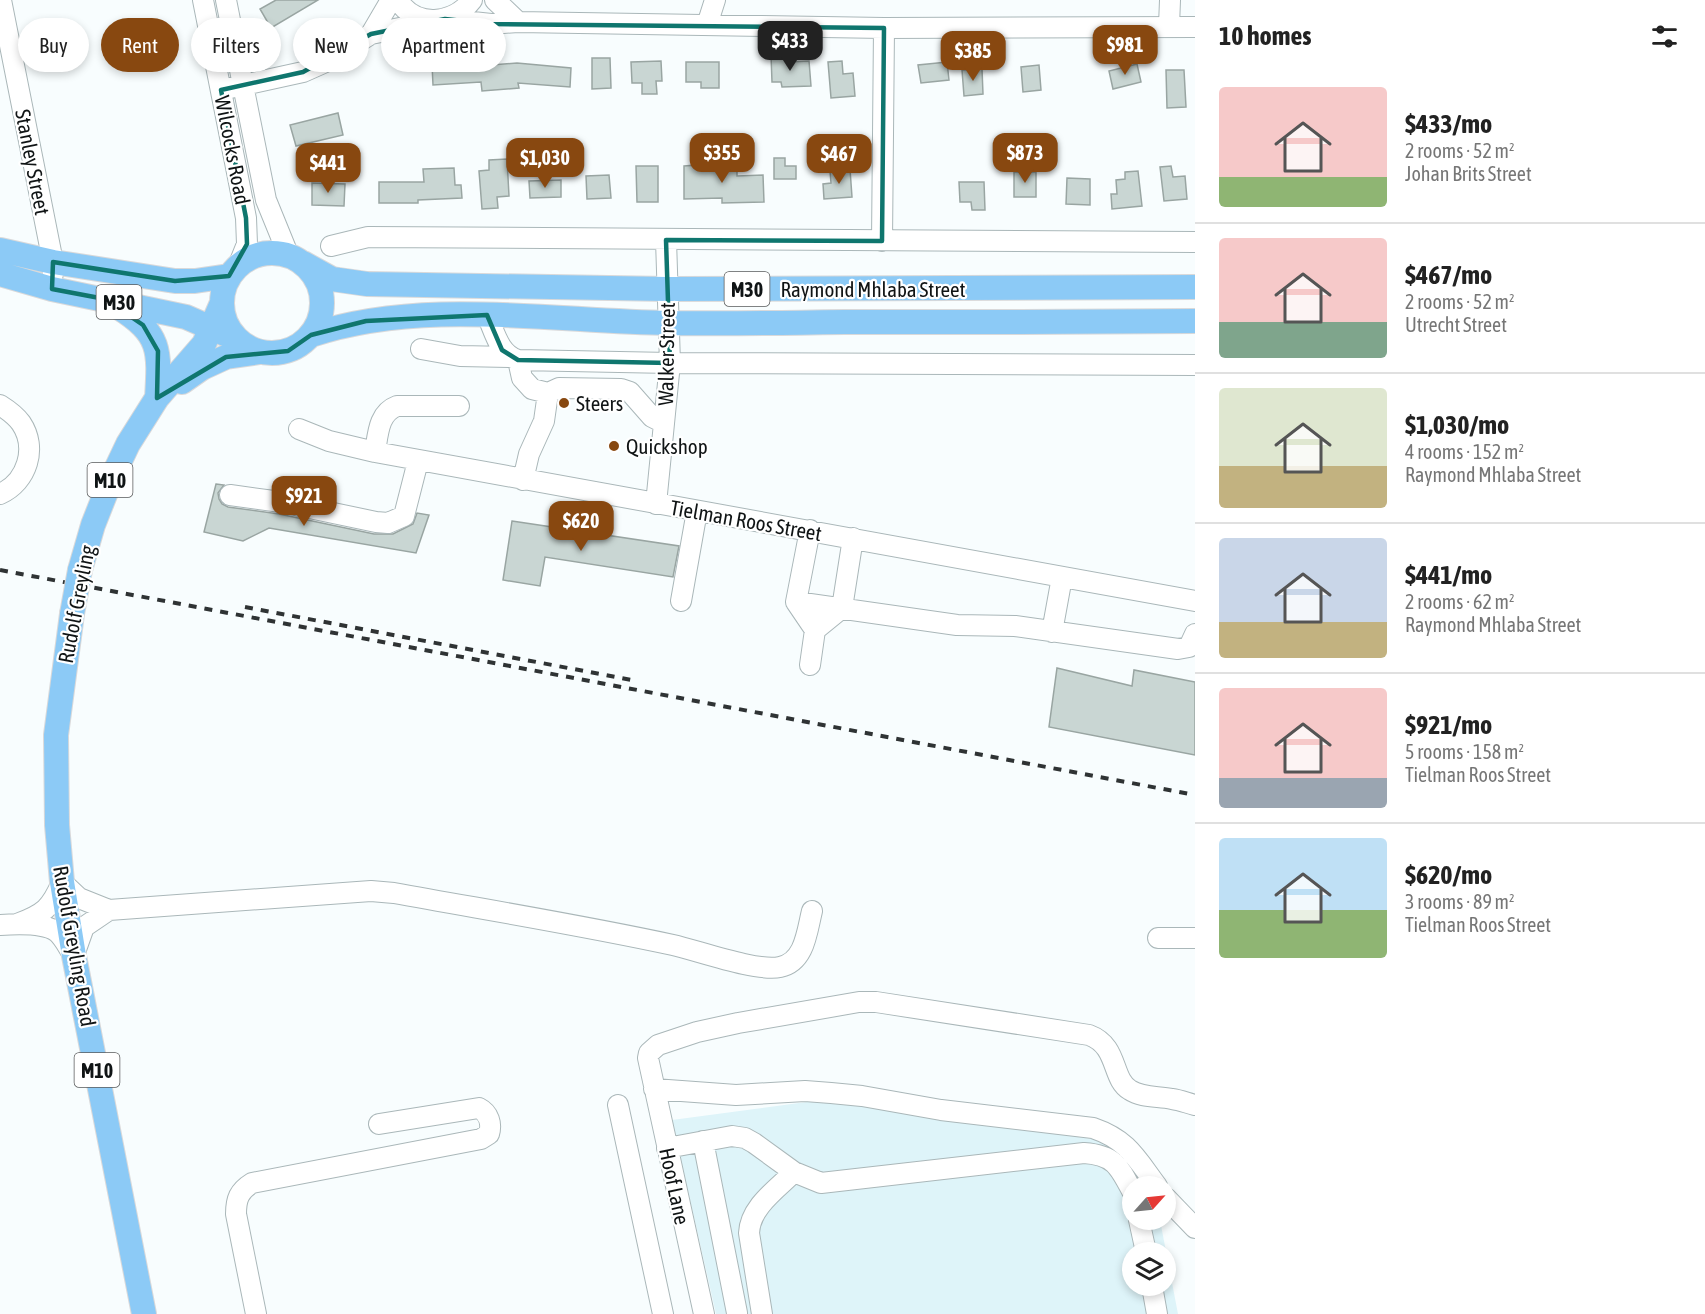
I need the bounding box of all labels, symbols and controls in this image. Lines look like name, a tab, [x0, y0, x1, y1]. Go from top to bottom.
chip: Buy	[18, 18, 89, 72]
chip: Rent	[101, 18, 179, 72]
chip: Filters	[191, 18, 281, 72]
chip: New	[293, 18, 369, 72]
chip: Apartment	[381, 18, 506, 72]
icon: filters	[1648, 20, 1681, 53]
pin: $433	[754, 21, 826, 72]
text: 10 homes	[1219, 21, 1312, 51]
pin: $981	[1089, 25, 1161, 76]
text: $433	[772, 29, 808, 52]
pin: $385	[937, 31, 1009, 82]
text: $981	[1107, 33, 1143, 56]
text: $385	[955, 39, 991, 62]
street label: Wilcocks Road	[211, 93, 255, 207]
street label: Stanley Street	[11, 107, 55, 217]
text: $433/mo	[1405, 109, 1492, 139]
icon: home	[1267, 111, 1339, 183]
pin: $355	[686, 133, 758, 184]
pin: $873	[989, 133, 1061, 184]
pin: $467	[803, 134, 875, 185]
pin: $1,030	[496, 138, 594, 189]
text: 2 rooms · 52 m²	[1405, 139, 1515, 162]
text: $355	[704, 141, 740, 164]
text: $873	[1007, 141, 1043, 164]
text: $467	[821, 142, 857, 165]
pin: $441	[292, 143, 364, 194]
text: $1,030	[520, 146, 570, 169]
text: $441	[310, 151, 346, 174]
text: Johan Brits Street	[1405, 162, 1532, 185]
text: $467/mo	[1405, 260, 1492, 290]
icon: home	[1267, 262, 1339, 334]
road number: M30	[724, 272, 770, 306]
street label: Raymond Mhlaba Street	[780, 277, 966, 301]
road number: M30	[96, 285, 142, 319]
text: 2 rooms · 52 m²	[1405, 290, 1515, 313]
street label: Walker Street	[653, 302, 679, 406]
text: Utrecht Street	[1405, 313, 1507, 336]
place label: Steers	[576, 391, 623, 415]
marker: Steers	[557, 396, 571, 410]
text: $1,030/mo	[1405, 410, 1509, 440]
icon: home	[1267, 412, 1339, 484]
place label: Quickshop	[626, 434, 708, 458]
marker: Quickshop	[607, 439, 621, 453]
text: 4 rooms · 152 m²	[1405, 440, 1524, 463]
road number: M10	[88, 463, 132, 497]
text: Raymond Mhlaba Street	[1405, 463, 1581, 486]
pin: $921	[268, 476, 340, 527]
text: $921	[286, 484, 322, 507]
street label: Tielman Roos Street	[668, 495, 824, 545]
pin: $620	[545, 501, 617, 552]
text: $620	[563, 509, 599, 532]
street label: Rudolf Greyling	[53, 543, 99, 665]
text: $441/mo	[1405, 560, 1492, 590]
icon: home	[1267, 562, 1339, 634]
text: 2 rooms · 62 m²	[1405, 590, 1515, 613]
text: Raymond Mhlaba Street	[1405, 613, 1581, 636]
text: $921/mo	[1405, 710, 1492, 740]
icon: home	[1267, 712, 1339, 784]
text: 5 rooms · 158 m²	[1405, 740, 1524, 763]
text: Tielman Roos Street	[1405, 763, 1551, 786]
text: $620/mo	[1405, 860, 1492, 890]
icon: home	[1267, 862, 1339, 934]
street label: Rudolf Greyling Road	[49, 864, 101, 1028]
text: 3 rooms · 89 m²	[1405, 890, 1515, 913]
text: Tielman Roos Street	[1405, 913, 1551, 936]
road number: M10	[74, 1053, 120, 1087]
street label: Hoof Lane	[655, 1145, 695, 1227]
north arrow	[1122, 1176, 1176, 1230]
map controls	[1122, 1176, 1176, 1296]
button: layers	[1122, 1242, 1176, 1296]

